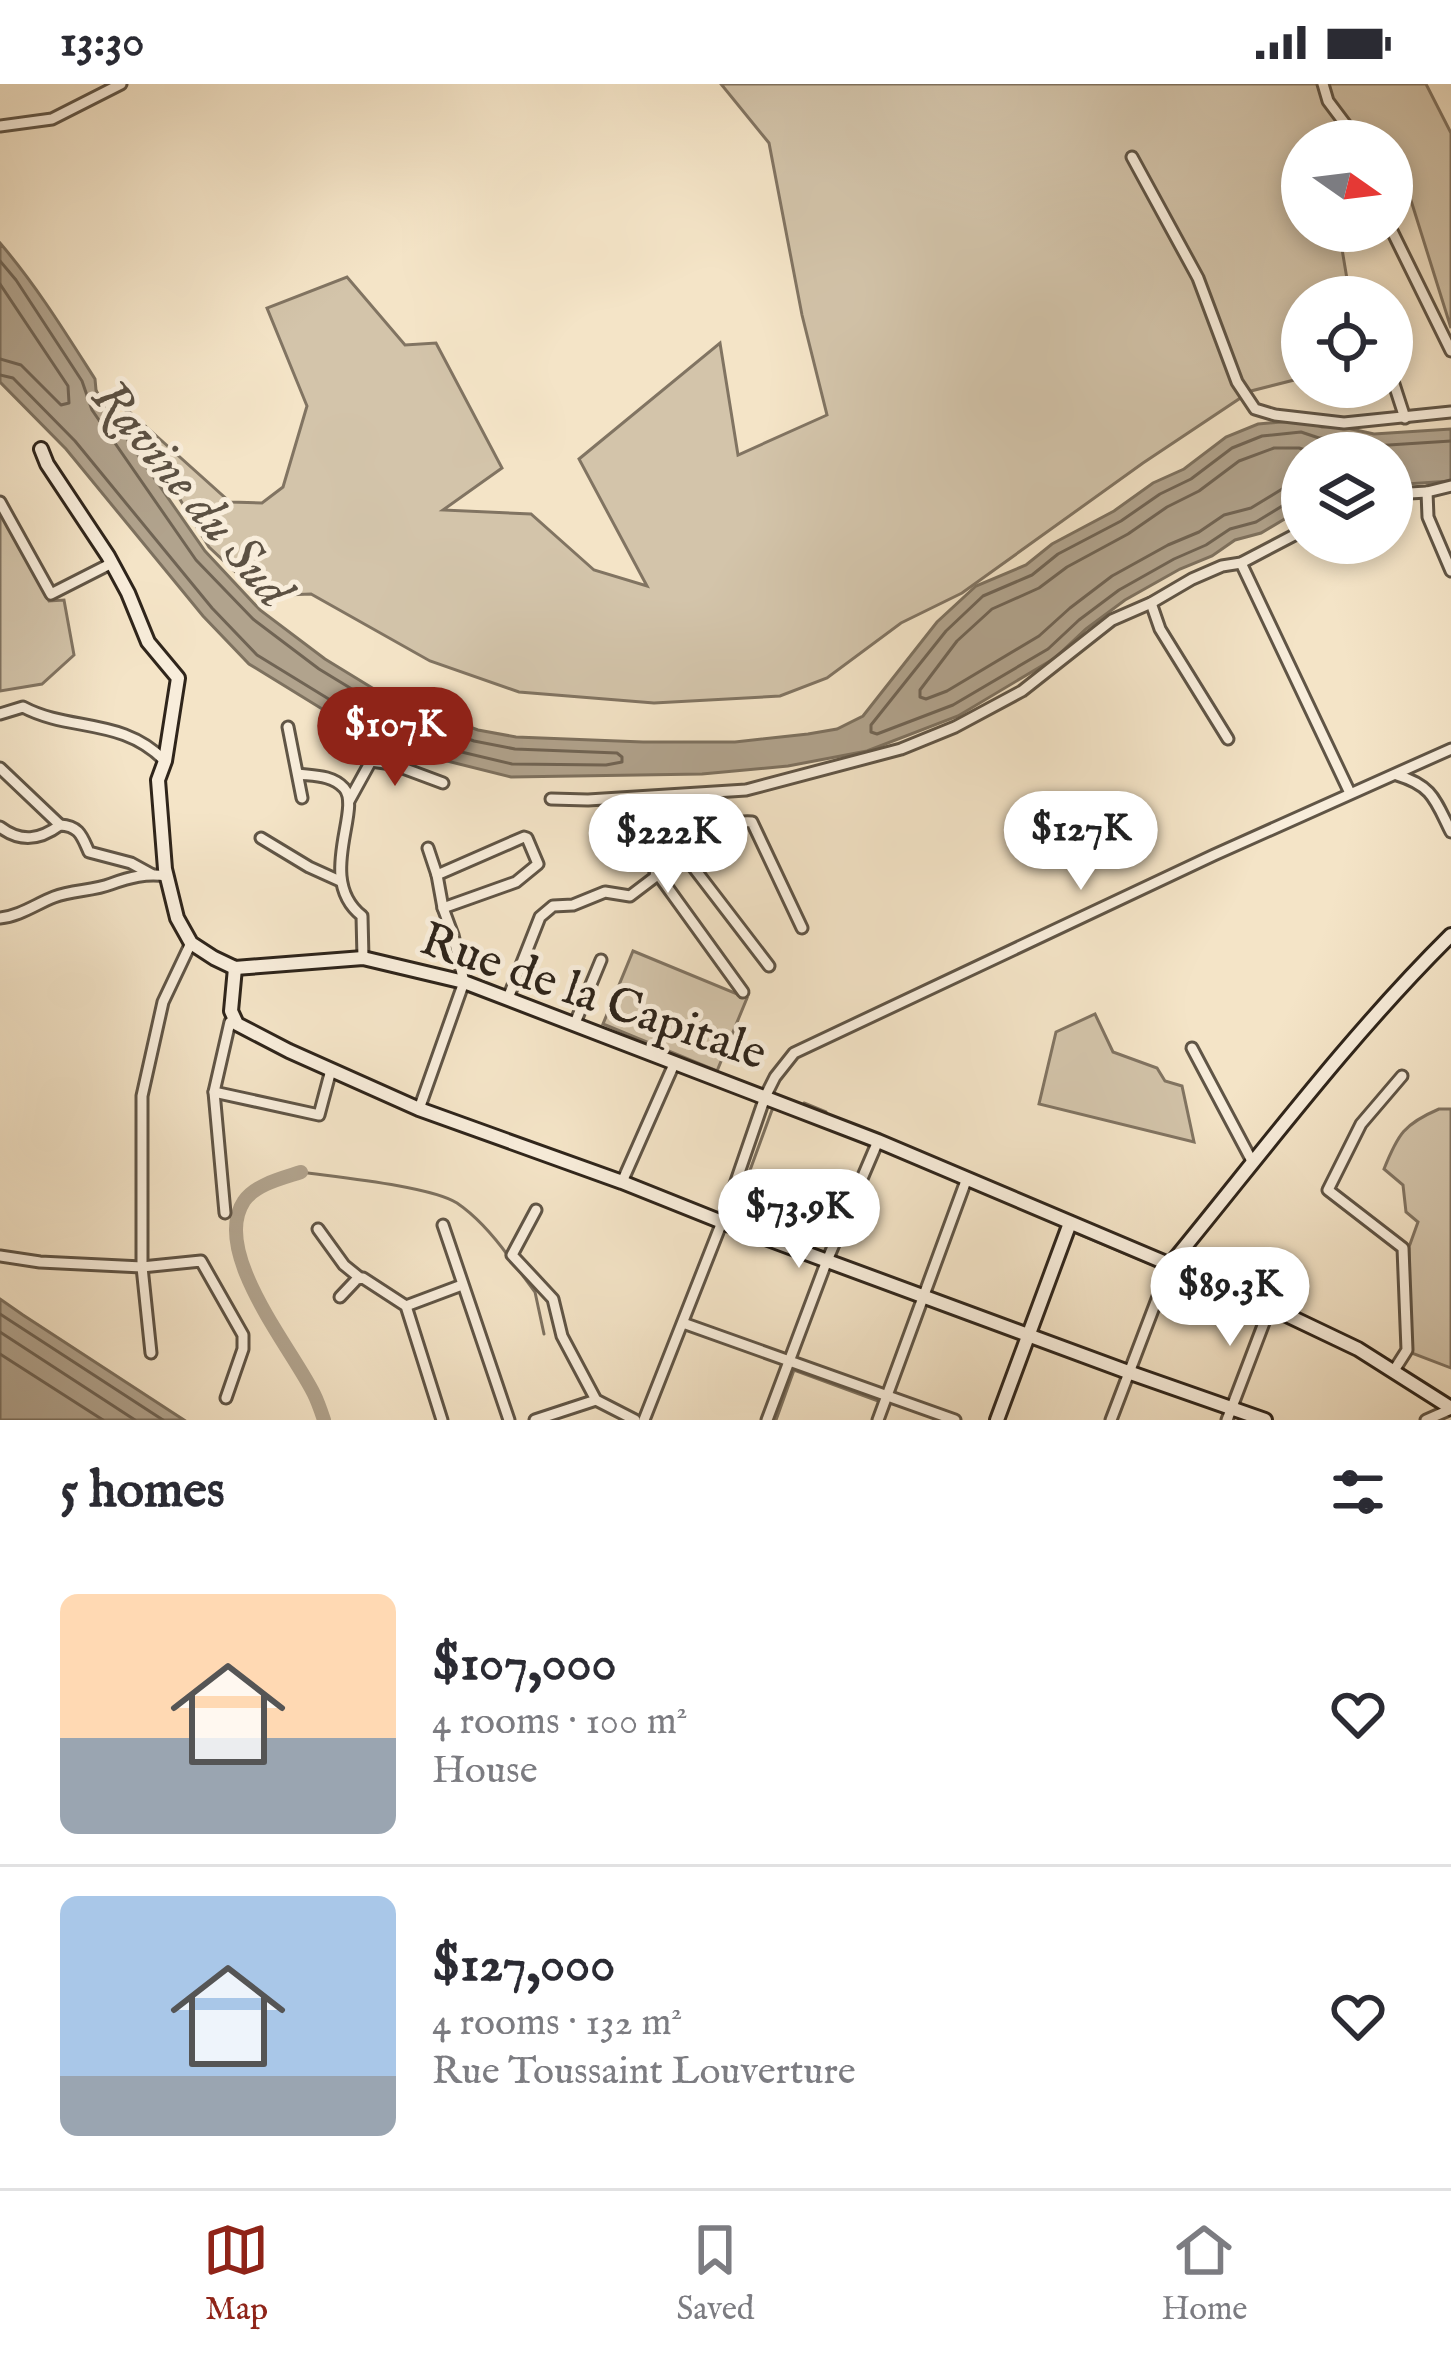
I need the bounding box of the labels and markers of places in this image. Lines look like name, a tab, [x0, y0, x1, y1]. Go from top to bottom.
pin: $107K	[311, 687, 479, 789]
pin: $127K	[997, 791, 1165, 893]
pin: $222K	[584, 794, 752, 896]
pin: $73.9K	[701, 1169, 897, 1271]
pin: $89.3K	[1132, 1247, 1328, 1349]

